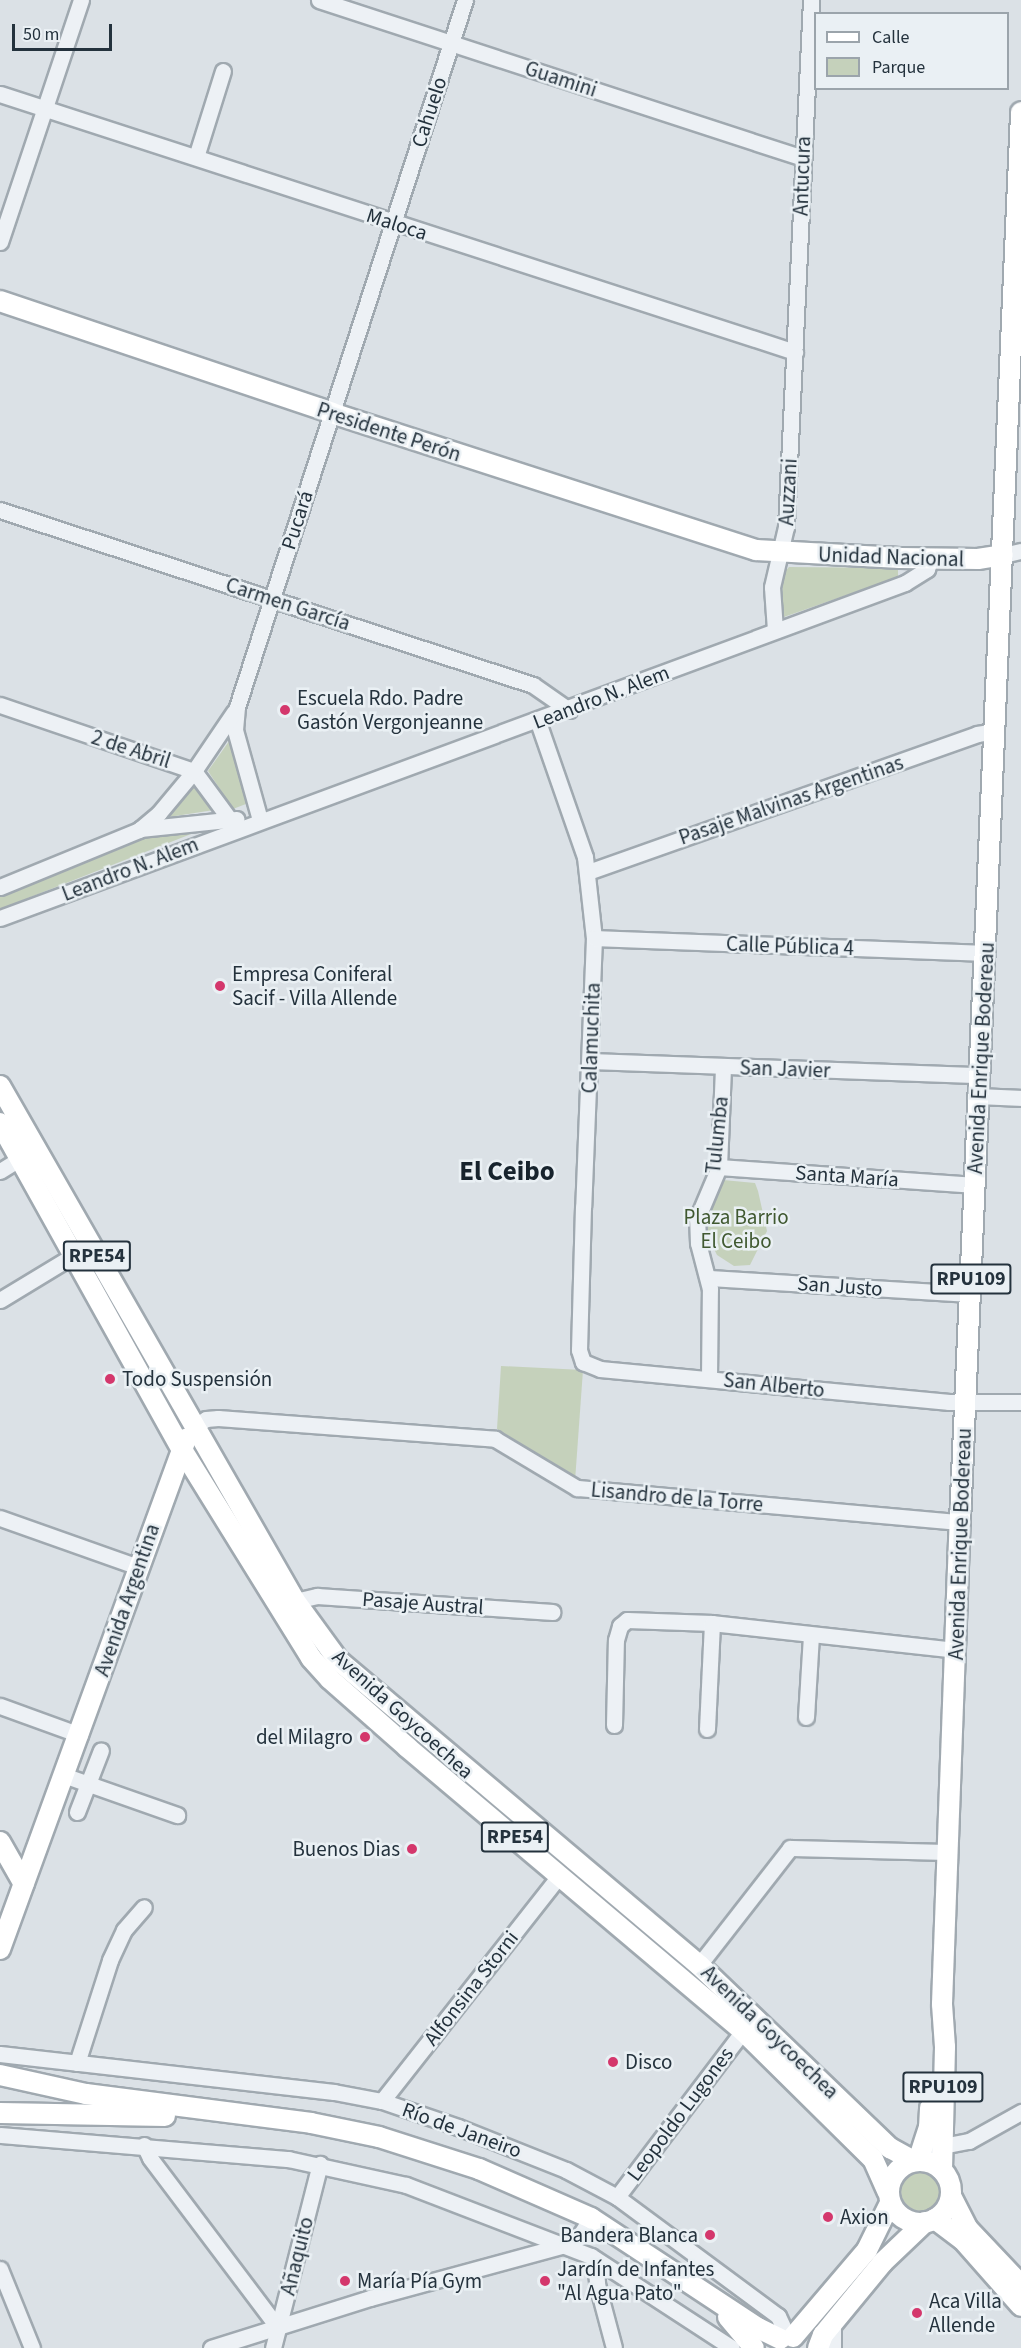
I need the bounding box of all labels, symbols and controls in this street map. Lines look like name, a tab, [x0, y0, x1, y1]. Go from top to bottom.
scale bar	[15, 12, 116, 50]
legend	[814, 12, 1009, 90]
text: 50 m	[23, 22, 59, 47]
text: Calle	[872, 25, 909, 50]
text: Parque	[872, 55, 925, 80]
street label: Guamini	[522, 56, 600, 102]
street label: Cahuelo	[406, 74, 452, 150]
street label: Antucura	[788, 136, 816, 216]
street label: Maloca	[363, 202, 431, 246]
street label: Presidente Perón	[314, 397, 464, 467]
street label: Auzzani	[774, 458, 802, 526]
street label: Pucará	[276, 487, 318, 553]
street label: Unidad Nacional	[818, 542, 964, 572]
street label: Carmen García	[223, 572, 353, 636]
street label: Leandro N. Alem	[529, 659, 673, 735]
place label: Escuela Rdo. Padre Gastón Vergonjeanne	[297, 685, 483, 735]
marker: Escuela Rdo. Padre Gastón Vergonjeanne	[278, 703, 292, 717]
street label: 2 de Abril	[88, 724, 174, 774]
street label: Pasaje Malvinas Argentinas	[675, 750, 907, 850]
street label: Leandro N. Alem	[58, 831, 202, 907]
street label: Calle Pública 4	[726, 931, 854, 961]
street label: Avenida Enrique Bodereau	[962, 941, 1000, 1175]
place label: Empresa Coniferal Sacif - Villa Allende	[232, 961, 397, 1011]
marker: Empresa Coniferal Sacif - Villa Allende	[213, 979, 227, 993]
street label: Calamuchita	[576, 982, 606, 1094]
street label: San Javier	[739, 1055, 831, 1083]
street label: Tulumba	[700, 1095, 734, 1175]
district label: El Ceibo	[459, 1156, 555, 1188]
street label: Santa María	[794, 1160, 900, 1192]
park label: Plaza Barrio El Ceibo	[683, 1204, 789, 1254]
road number: RPE54	[63, 1239, 132, 1273]
road number: RPU109	[929, 1262, 1013, 1296]
street label: San Justo	[796, 1270, 884, 1302]
place label: Todo Suspensión	[122, 1366, 272, 1392]
street label: San Alberto	[722, 1367, 826, 1403]
marker: Todo Suspensión	[103, 1372, 117, 1386]
street label: Avenida Enrique Bodereau	[943, 1428, 977, 1660]
street label: Lisandro de la Torre	[590, 1477, 764, 1517]
street label: Avenida Argentina	[89, 1520, 165, 1680]
street label: Pasaje Austral	[361, 1586, 485, 1620]
street label: Avenida Goycoechea	[327, 1644, 479, 1784]
place label: del Milagro	[256, 1724, 353, 1750]
marker: del Milagro	[358, 1730, 372, 1744]
road number: RPE54	[480, 1820, 550, 1854]
place label: Buenos Dias	[293, 1836, 400, 1862]
marker: Buenos Dias	[405, 1842, 419, 1856]
street label: Alfonsina Storni	[418, 1926, 524, 2050]
street label: Avenida Goycoechea	[696, 1960, 844, 2104]
street label: Leopoldo Lugones	[621, 2042, 739, 2186]
place label: Disco	[625, 2049, 672, 2075]
marker: Disco	[606, 2055, 620, 2069]
road number: RPU109	[901, 2070, 985, 2104]
street label: Río de Janeiro	[399, 2097, 525, 2163]
place label: Axion	[840, 2204, 889, 2230]
marker: Axion	[821, 2210, 835, 2224]
street label: Añaquito	[275, 2214, 319, 2298]
place label: Bandera Blanca	[560, 2222, 698, 2248]
marker: Bandera Blanca	[703, 2228, 717, 2242]
place label: Jardín de Infantes "Al Agua Pato"	[557, 2256, 714, 2306]
place label: María Pía Gym	[357, 2268, 482, 2294]
marker: María Pía Gym	[338, 2274, 352, 2288]
marker: Jardín de Infantes "Al Agua Pato"	[538, 2274, 552, 2288]
place label: Aca Villa Allende	[929, 2288, 1002, 2338]
marker: Aca Villa Allende	[910, 2306, 924, 2320]

